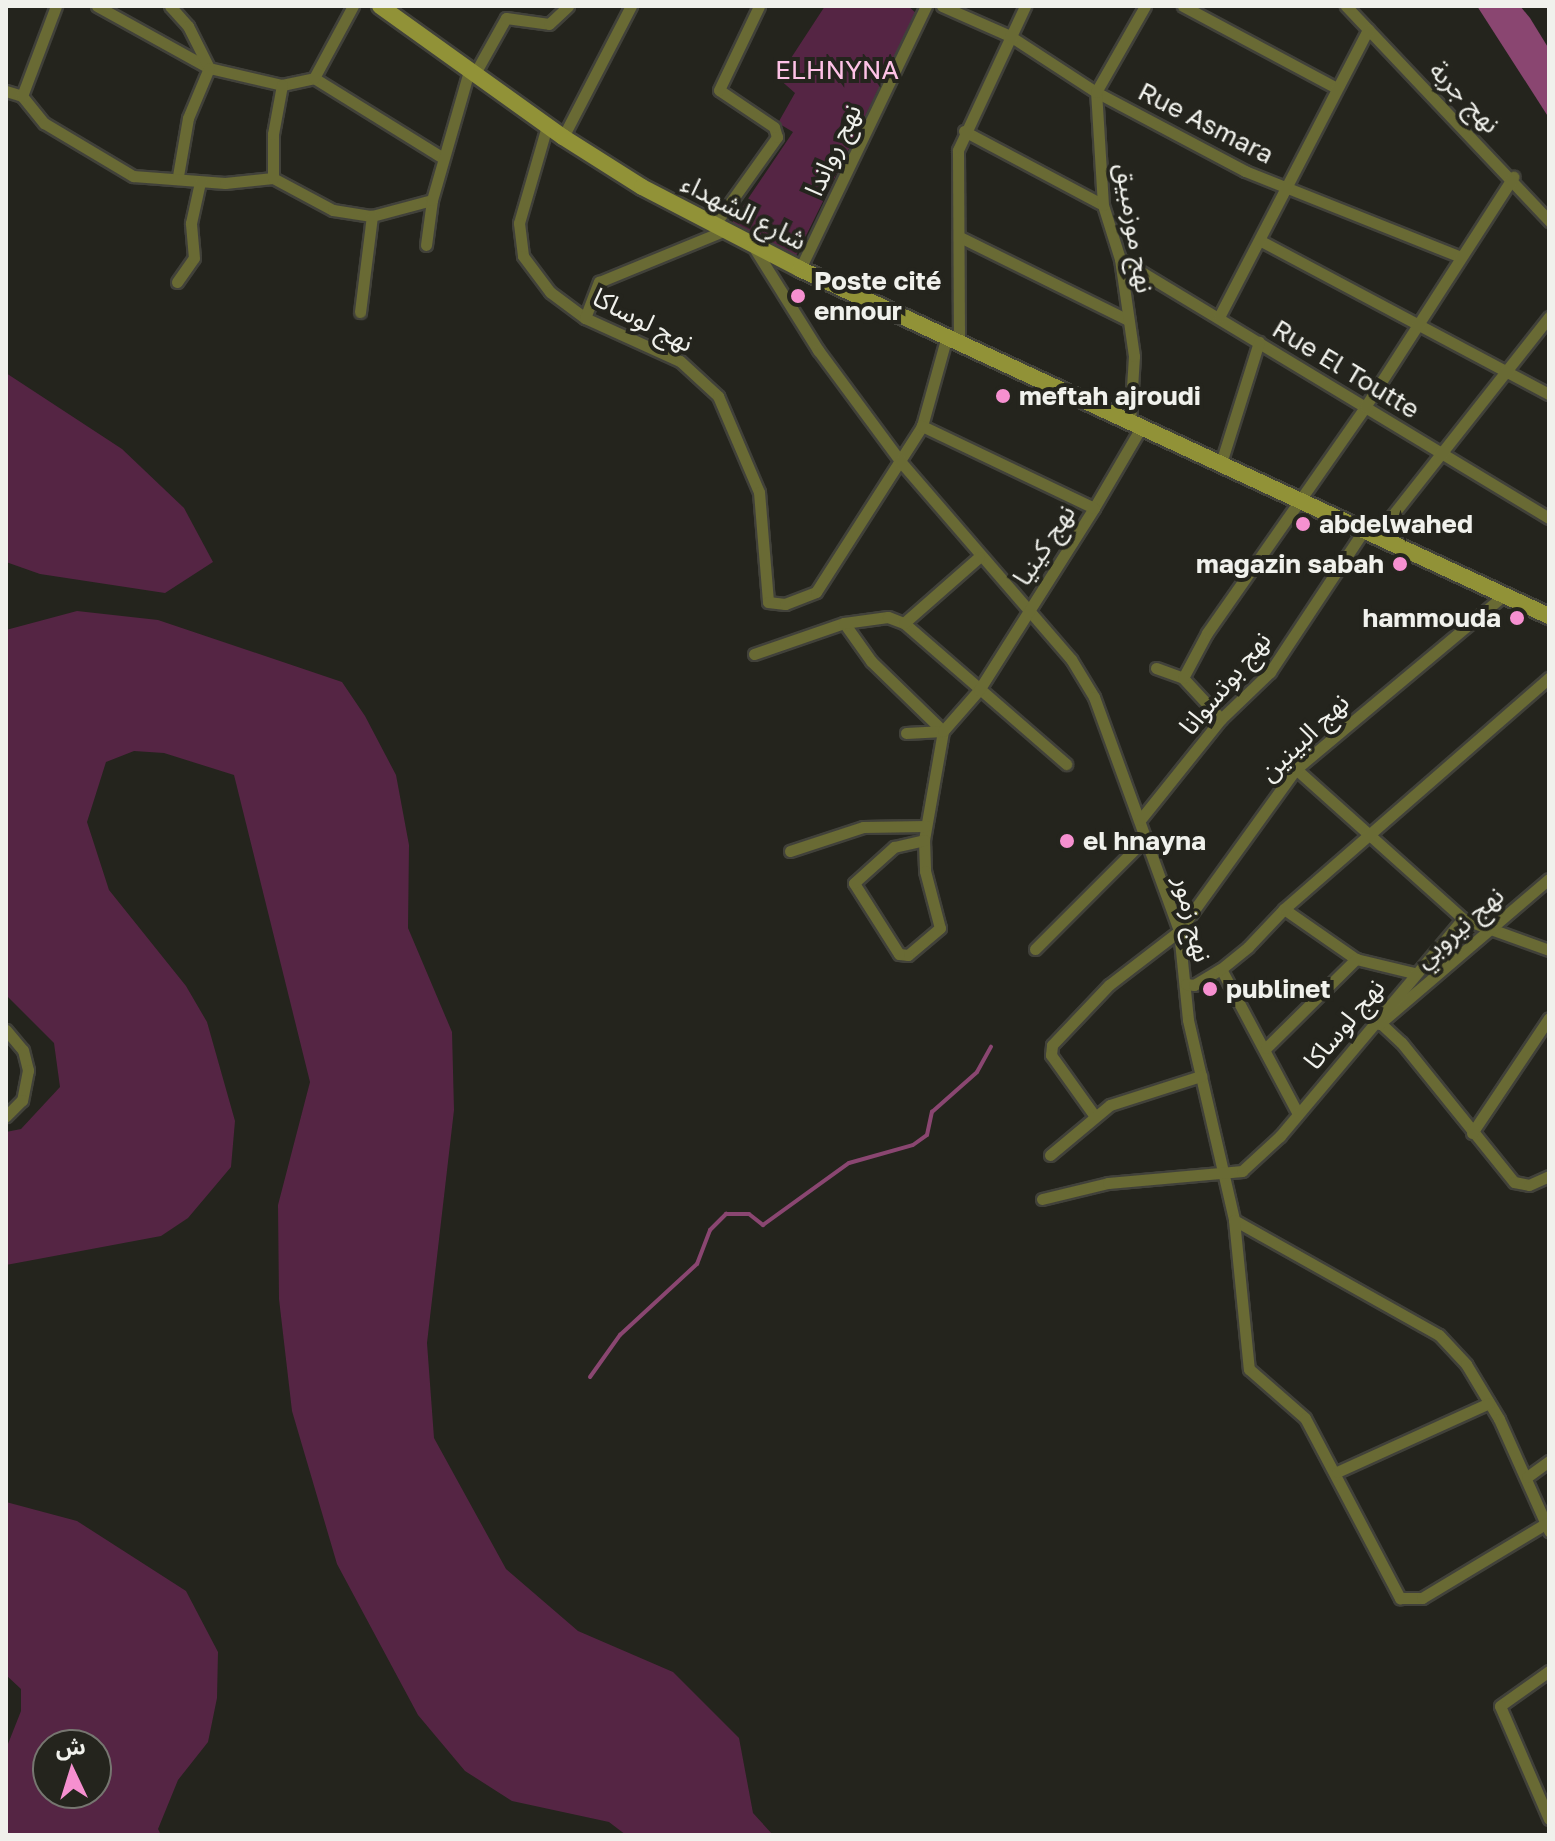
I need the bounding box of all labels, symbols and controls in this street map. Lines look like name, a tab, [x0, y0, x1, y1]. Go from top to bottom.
park label: ELHNYNA	[775, 54, 899, 86]
street label: نهج جربة	[1423, 55, 1507, 139]
street label: Rue Asmara	[1133, 76, 1279, 170]
street label: نهج رواندا	[798, 99, 868, 201]
street label: نهج موزمبيق	[1109, 161, 1161, 295]
street label: شارع الشهداء	[676, 167, 812, 257]
place label: Poste cité ennour	[814, 265, 941, 326]
street label: نهج لوساكا	[587, 281, 699, 359]
marker: Poste cité ennour	[789, 287, 807, 305]
street label: Rue El Toutte	[1267, 313, 1425, 425]
place label: meftah ajroudi	[1019, 380, 1201, 412]
marker: meftah ajroudi	[994, 387, 1012, 405]
street label: نهج كينيا	[1006, 499, 1082, 591]
place label: abdelwahed	[1319, 508, 1473, 540]
marker: abdelwahed	[1294, 515, 1312, 533]
place label: magazin sabah	[1196, 548, 1384, 580]
marker: magazin sabah	[1391, 555, 1409, 573]
place label: hammouda	[1363, 602, 1501, 634]
marker: hammouda	[1508, 609, 1526, 627]
street label: نهج بوتسوانا	[1173, 625, 1277, 741]
street label: نهج البينين	[1253, 687, 1355, 787]
place label: el hnayna	[1083, 825, 1206, 857]
marker: el hnayna	[1058, 832, 1076, 850]
street label: نهج زمور	[1167, 873, 1219, 965]
street label: نهج نيروبي	[1408, 880, 1510, 974]
street label: نهج لوساكا	[1297, 972, 1391, 1076]
place label: publinet	[1226, 973, 1331, 1005]
marker: publinet	[1201, 980, 1219, 998]
north arrow	[32, 1729, 112, 1809]
text: ش	[54, 1732, 86, 1761]

